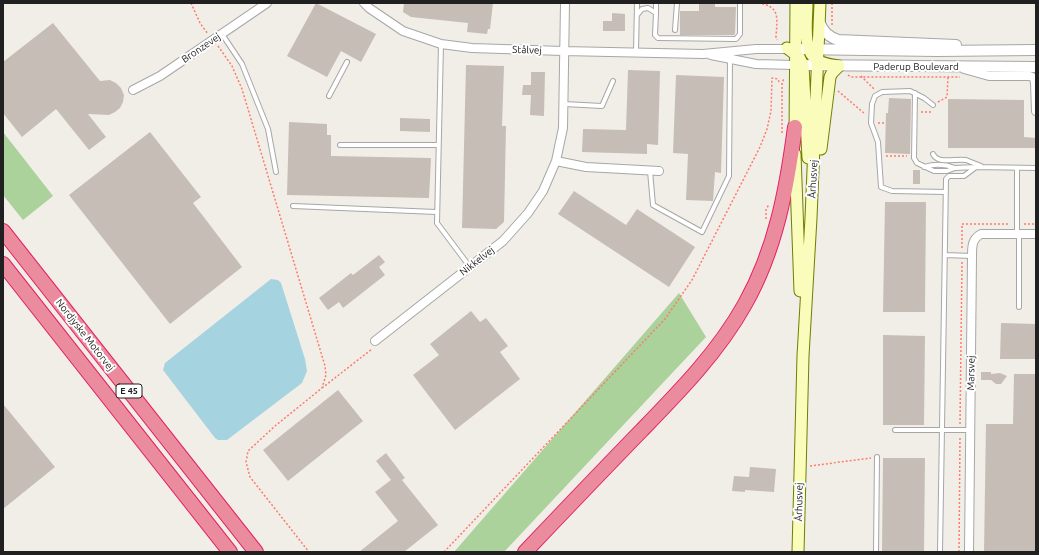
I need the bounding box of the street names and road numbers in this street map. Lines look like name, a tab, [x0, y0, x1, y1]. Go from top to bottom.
street label: Bronzevej	[179, 31, 223, 65]
street label: Stålvej	[512, 43, 542, 57]
street label: Paderup Boulevard	[873, 61, 959, 73]
street label: Århusvej	[806, 159, 820, 199]
street label: Nikkelvej	[457, 244, 497, 278]
street label: Nordjyske Motorvej	[53, 297, 117, 373]
street label: Marsvej	[965, 356, 977, 390]
road number: E 45	[116, 384, 142, 398]
street label: Århusvej	[793, 482, 805, 522]

